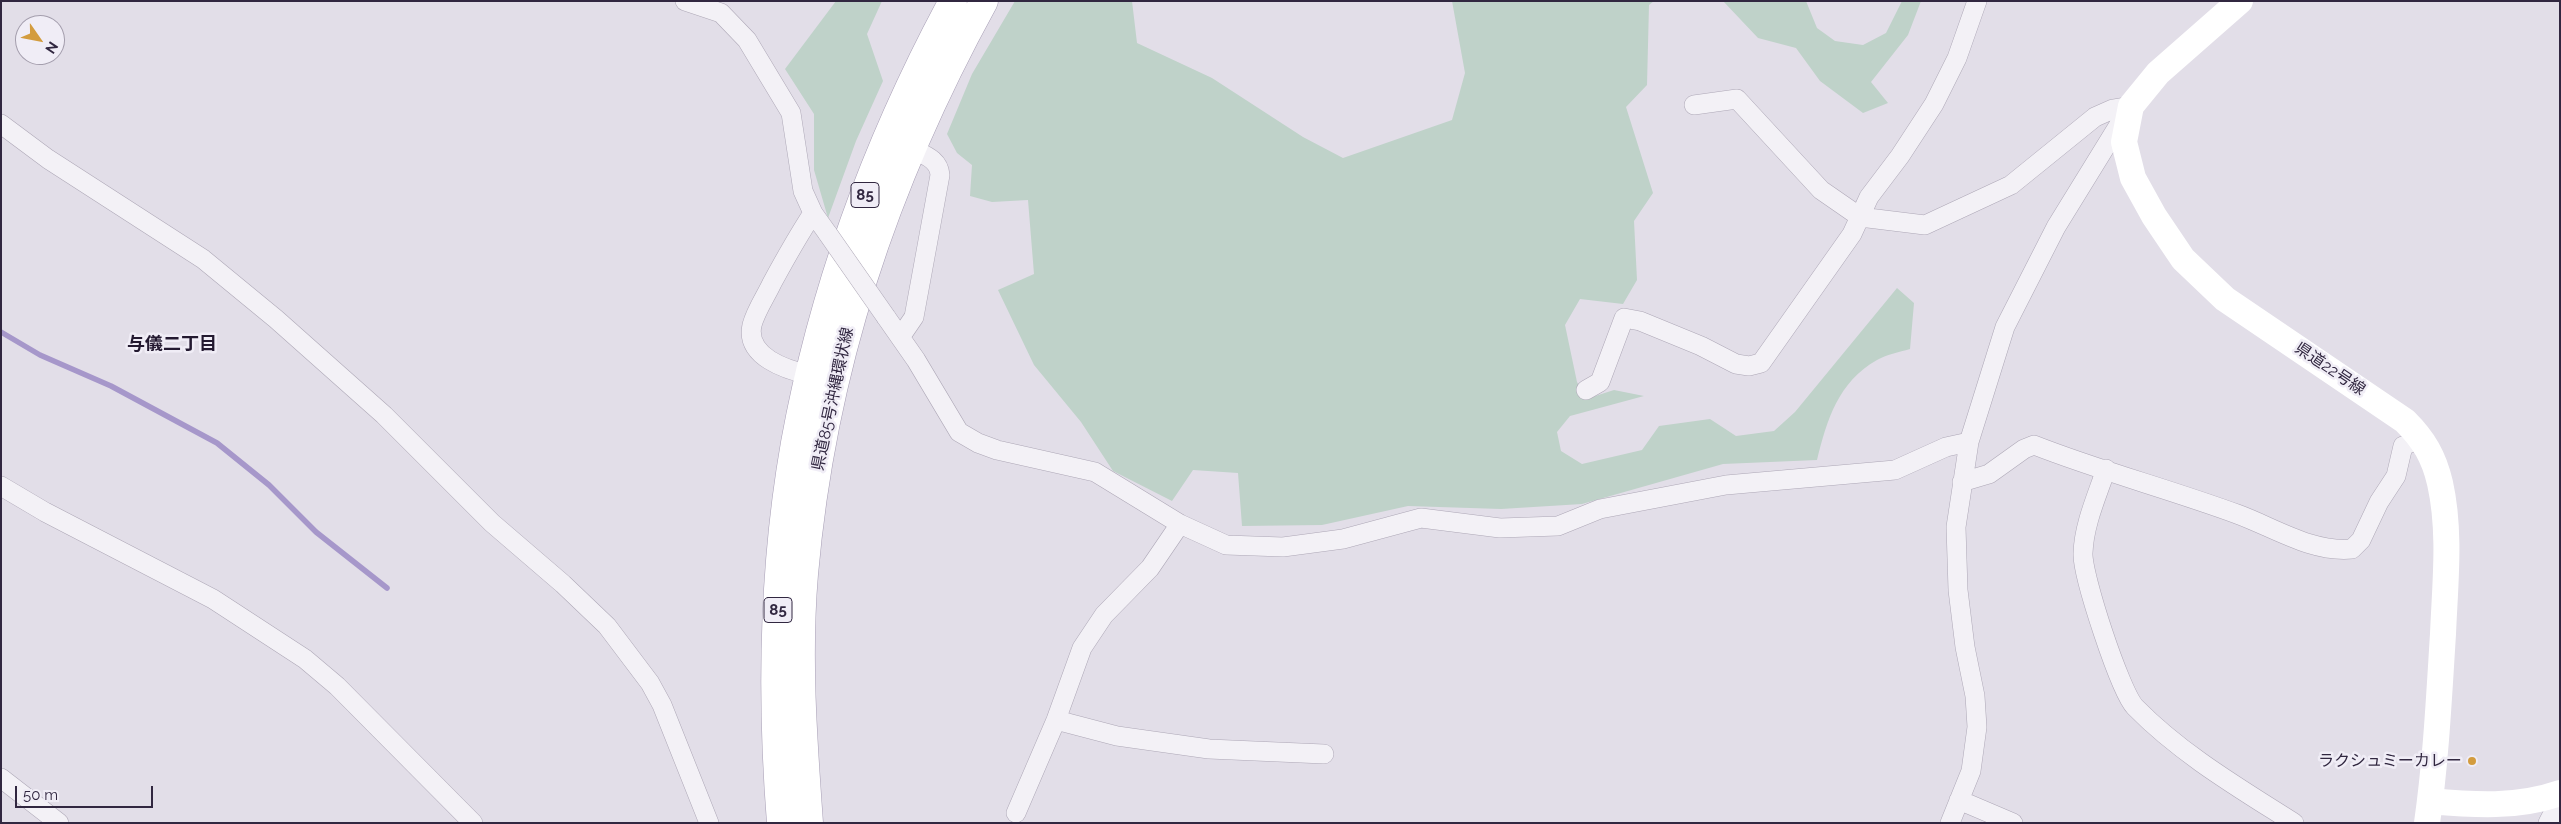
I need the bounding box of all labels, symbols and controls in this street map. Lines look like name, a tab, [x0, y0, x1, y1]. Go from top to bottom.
north arrow	[15, 15, 65, 65]
text: N	[42, 39, 61, 56]
road number: 85	[851, 182, 879, 208]
street label: 県道85号沖縄環状線	[808, 325, 858, 473]
district label: 与儀二丁目	[127, 334, 217, 356]
street label: 県道22号線	[2291, 338, 2369, 400]
road number: 85	[764, 598, 792, 622]
place label: ラクシュミーカレー	[2318, 751, 2462, 771]
marker: ラクシュミーカレー	[2466, 755, 2478, 767]
scale bar	[18, 776, 155, 808]
text: 50 m	[23, 786, 58, 804]

